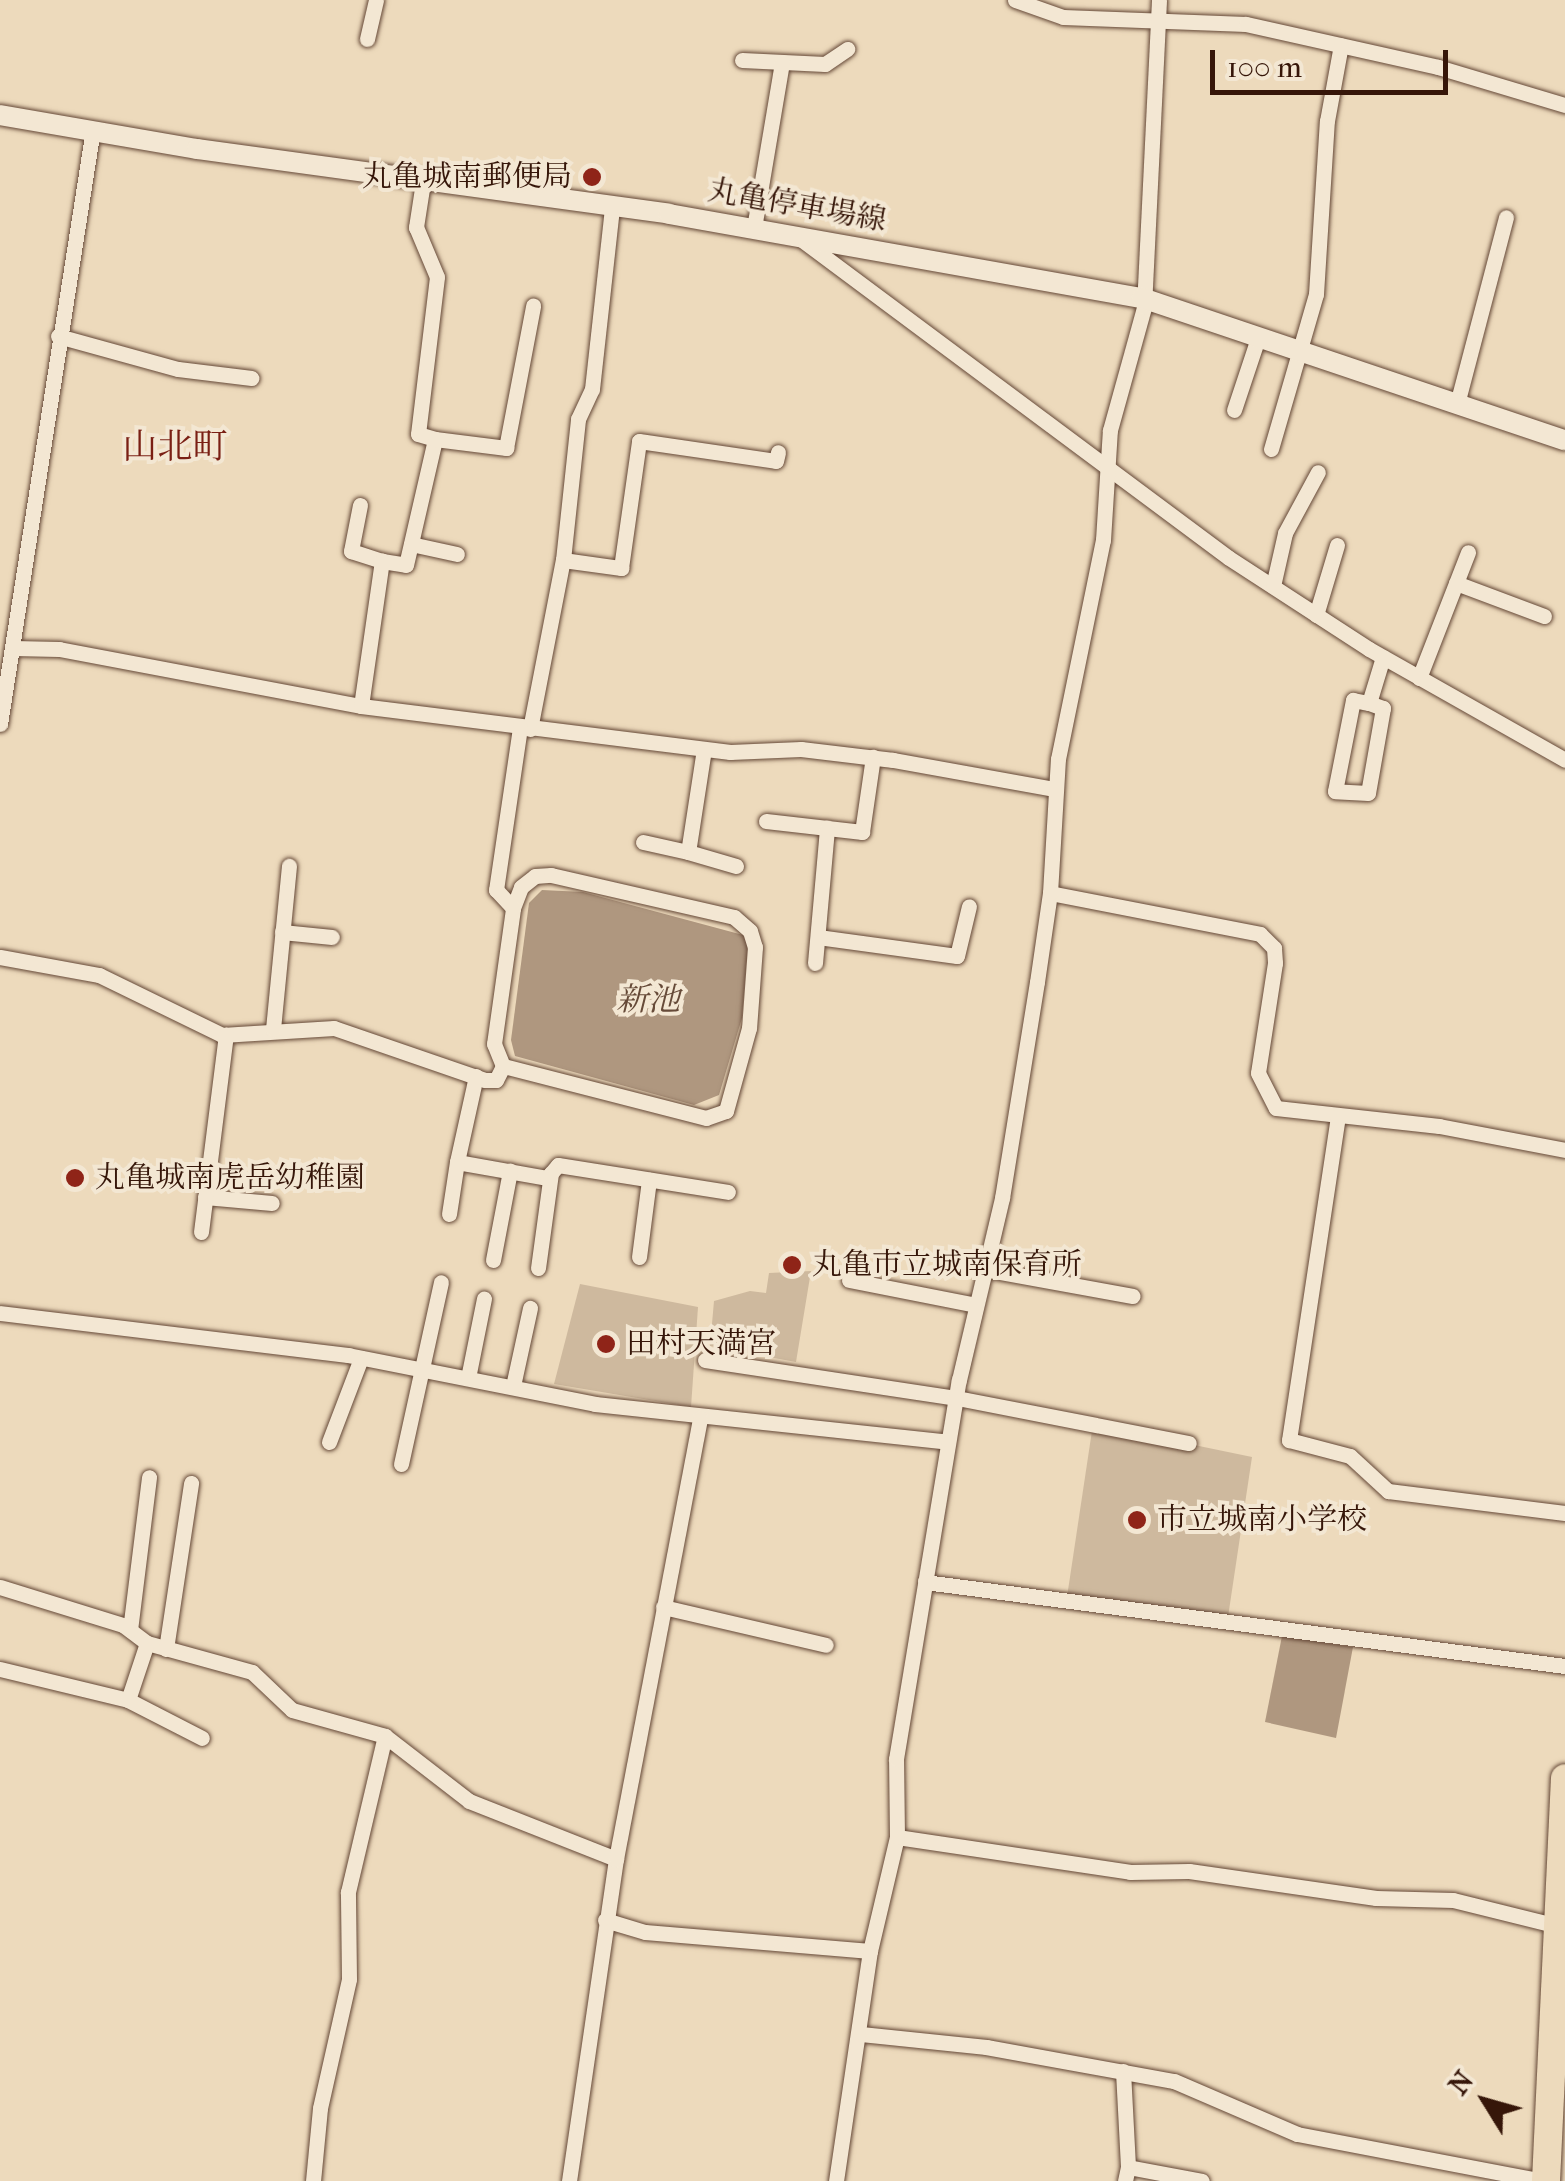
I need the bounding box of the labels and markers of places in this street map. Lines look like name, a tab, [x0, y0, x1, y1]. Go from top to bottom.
place label: 丸亀城南郵便局	[362, 159, 572, 195]
marker: 丸亀城南郵便局	[581, 166, 603, 188]
place label: 丸亀城南虎岳幼稚園	[95, 1160, 365, 1196]
marker: 丸亀城南虎岳幼稚園	[64, 1167, 86, 1189]
place label: 丸亀市立城南保育所	[812, 1247, 1082, 1283]
marker: 丸亀市立城南保育所	[781, 1254, 803, 1276]
place label: 田村天満宮	[626, 1326, 776, 1362]
marker: 田村天満宮	[595, 1333, 617, 1355]
place label: 市立城南小学校	[1157, 1502, 1367, 1538]
marker: 市立城南小学校	[1126, 1509, 1148, 1531]

